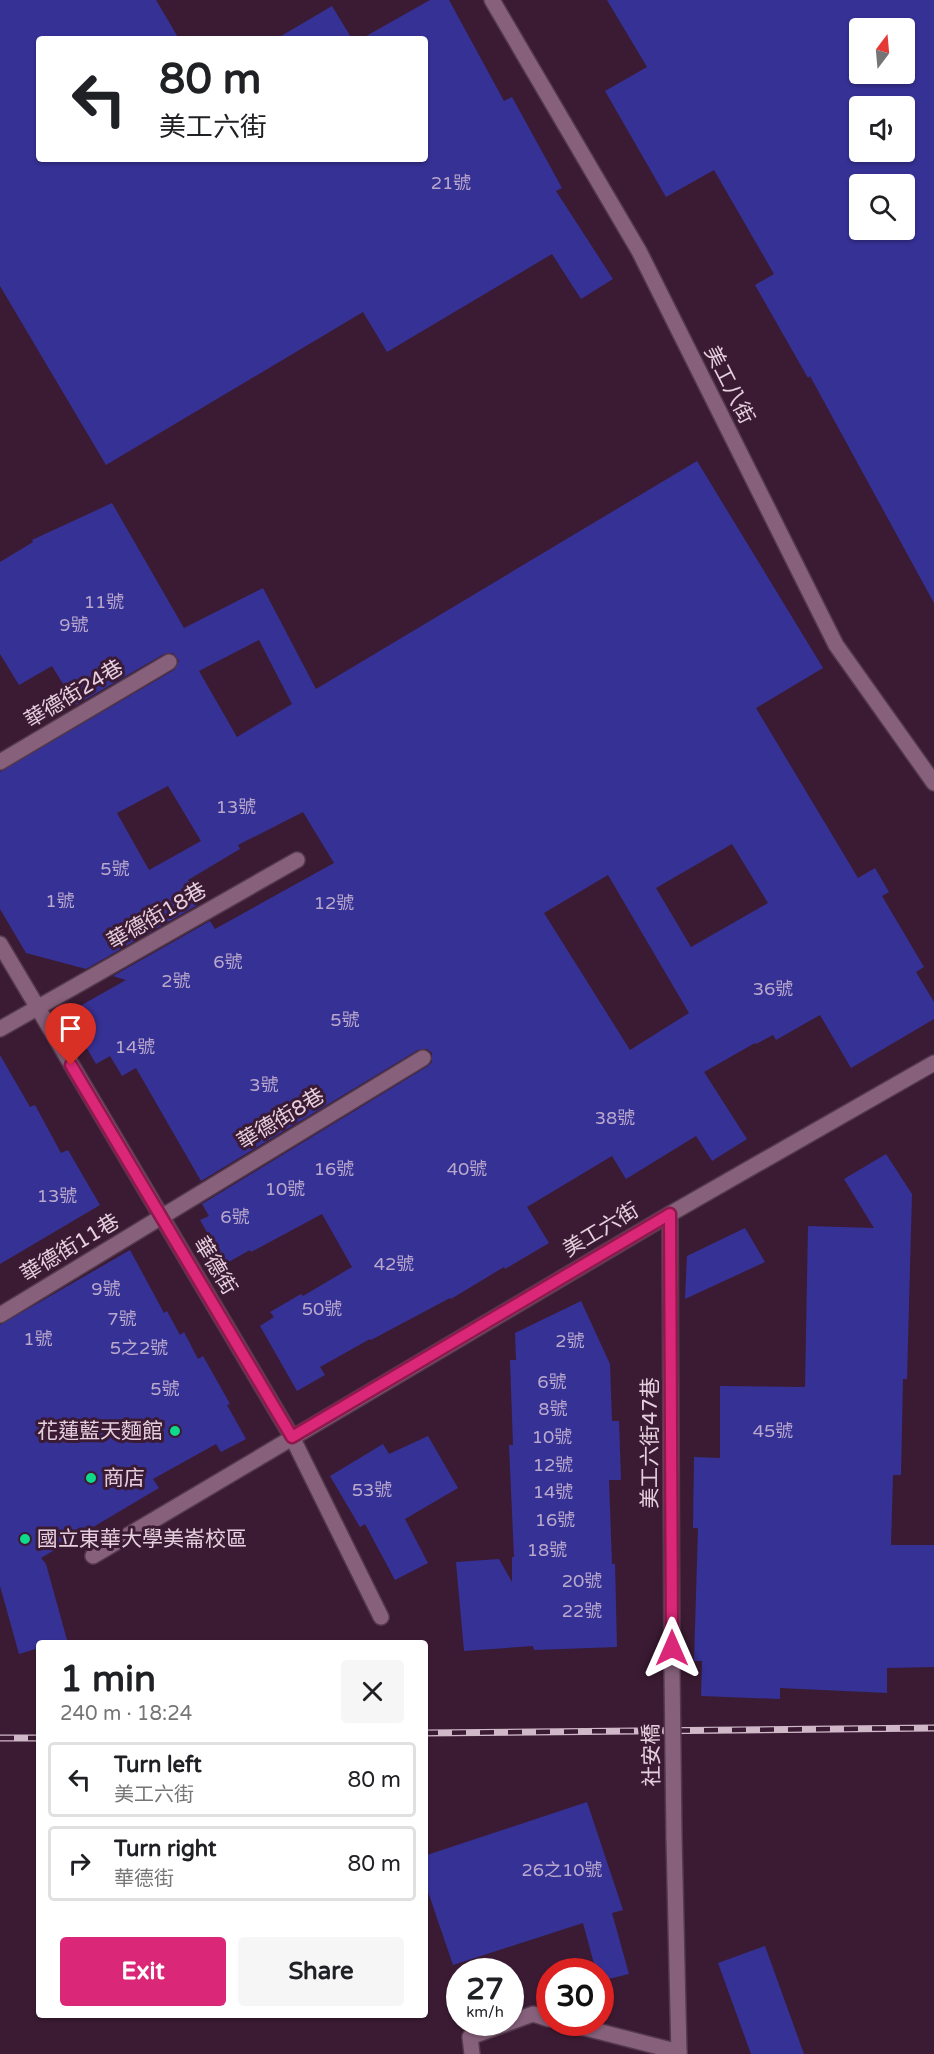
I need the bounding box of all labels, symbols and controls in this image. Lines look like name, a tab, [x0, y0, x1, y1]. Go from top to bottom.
north arrow	[849, 18, 915, 84]
map controls	[849, 18, 915, 240]
text: 80 m	[159, 54, 261, 105]
icon: left	[60, 60, 138, 138]
button: sound	[849, 96, 915, 162]
text: 美工六街	[159, 111, 267, 144]
house number: 21號	[431, 172, 471, 194]
button: search	[849, 174, 915, 240]
street label: 美工八街	[699, 342, 759, 428]
house number: 11號	[84, 591, 124, 613]
house number: 9號	[59, 614, 89, 636]
street label: 華德街24巷	[20, 655, 128, 733]
house number: 13號	[216, 796, 256, 818]
house number: 5號	[100, 858, 130, 880]
street label: 華德街18巷	[103, 878, 211, 954]
house number: 1號	[45, 890, 75, 912]
house number: 12號	[314, 892, 354, 914]
house number: 6號	[213, 951, 243, 973]
house number: 2號	[161, 970, 191, 992]
house number: 36號	[753, 978, 793, 1000]
pin	[45, 1003, 96, 1065]
house number: 5號	[330, 1009, 360, 1031]
icon: arrive	[54, 1012, 87, 1045]
house number: 14號	[115, 1036, 155, 1058]
house number: 3號	[249, 1074, 279, 1096]
street label: 華德街8巷	[233, 1083, 329, 1155]
house number: 38號	[595, 1107, 635, 1129]
house number: 16號	[314, 1158, 354, 1180]
house number: 40號	[447, 1158, 487, 1180]
house number: 10號	[265, 1178, 305, 1200]
house number: 13號	[37, 1185, 77, 1207]
street label: 美工六街	[559, 1198, 643, 1262]
house number: 6號	[220, 1206, 250, 1228]
street label: 華德街11巷	[16, 1209, 124, 1287]
street label: 華德街	[188, 1233, 242, 1299]
house number: 42號	[374, 1253, 414, 1275]
house number: 9號	[91, 1278, 121, 1300]
house number: 50號	[302, 1298, 342, 1320]
house number: 7號	[107, 1308, 137, 1330]
house number: 1號	[23, 1328, 53, 1350]
house number: 2號	[555, 1330, 585, 1352]
house number: 5之2號	[110, 1337, 168, 1359]
house number: 6號	[537, 1371, 567, 1393]
street label: 美工六街47巷	[638, 1377, 663, 1509]
house number: 5號	[150, 1378, 180, 1400]
house number: 8號	[538, 1398, 568, 1420]
place label: 花蓮藍天麵館	[37, 1419, 163, 1444]
house number: 45號	[753, 1420, 793, 1442]
marker: 花蓮藍天麵館	[168, 1424, 182, 1438]
house number: 10號	[532, 1426, 572, 1448]
house number: 12號	[533, 1454, 573, 1476]
place label: 商店	[103, 1466, 145, 1491]
marker: 商店	[84, 1471, 98, 1485]
house number: 53號	[352, 1479, 392, 1501]
house number: 14號	[533, 1481, 573, 1503]
house number: 16號	[535, 1509, 575, 1531]
place label: 國立東華大學美崙校區	[37, 1527, 247, 1552]
marker: 國立東華大學美崙校區	[18, 1532, 32, 1546]
house number: 18號	[527, 1539, 567, 1561]
house number: 20號	[562, 1570, 602, 1592]
house number: 22號	[562, 1600, 602, 1622]
position arrow	[640, 1616, 704, 1680]
text: 1 min	[60, 1658, 156, 1701]
button: close	[341, 1660, 404, 1723]
text: 240 m · 18:24	[60, 1702, 192, 1726]
street label: 社安橋	[639, 1723, 665, 1787]
text: Turn left	[114, 1752, 202, 1778]
icon: left	[63, 1763, 96, 1796]
text: 80 m	[347, 1767, 401, 1793]
text: 美工六街	[114, 1783, 194, 1807]
text: Turn right	[114, 1836, 216, 1862]
icon: right	[63, 1847, 96, 1880]
text: 80 m	[347, 1851, 401, 1877]
house number: 26之10號	[521, 1859, 603, 1881]
text: 華德街	[114, 1867, 174, 1891]
button: Exit	[60, 1937, 226, 2006]
button: Share	[238, 1937, 404, 2006]
speed limit sign: 30	[536, 1958, 614, 2036]
text: 27	[466, 1971, 504, 2008]
text: km/h	[466, 2003, 504, 2021]

